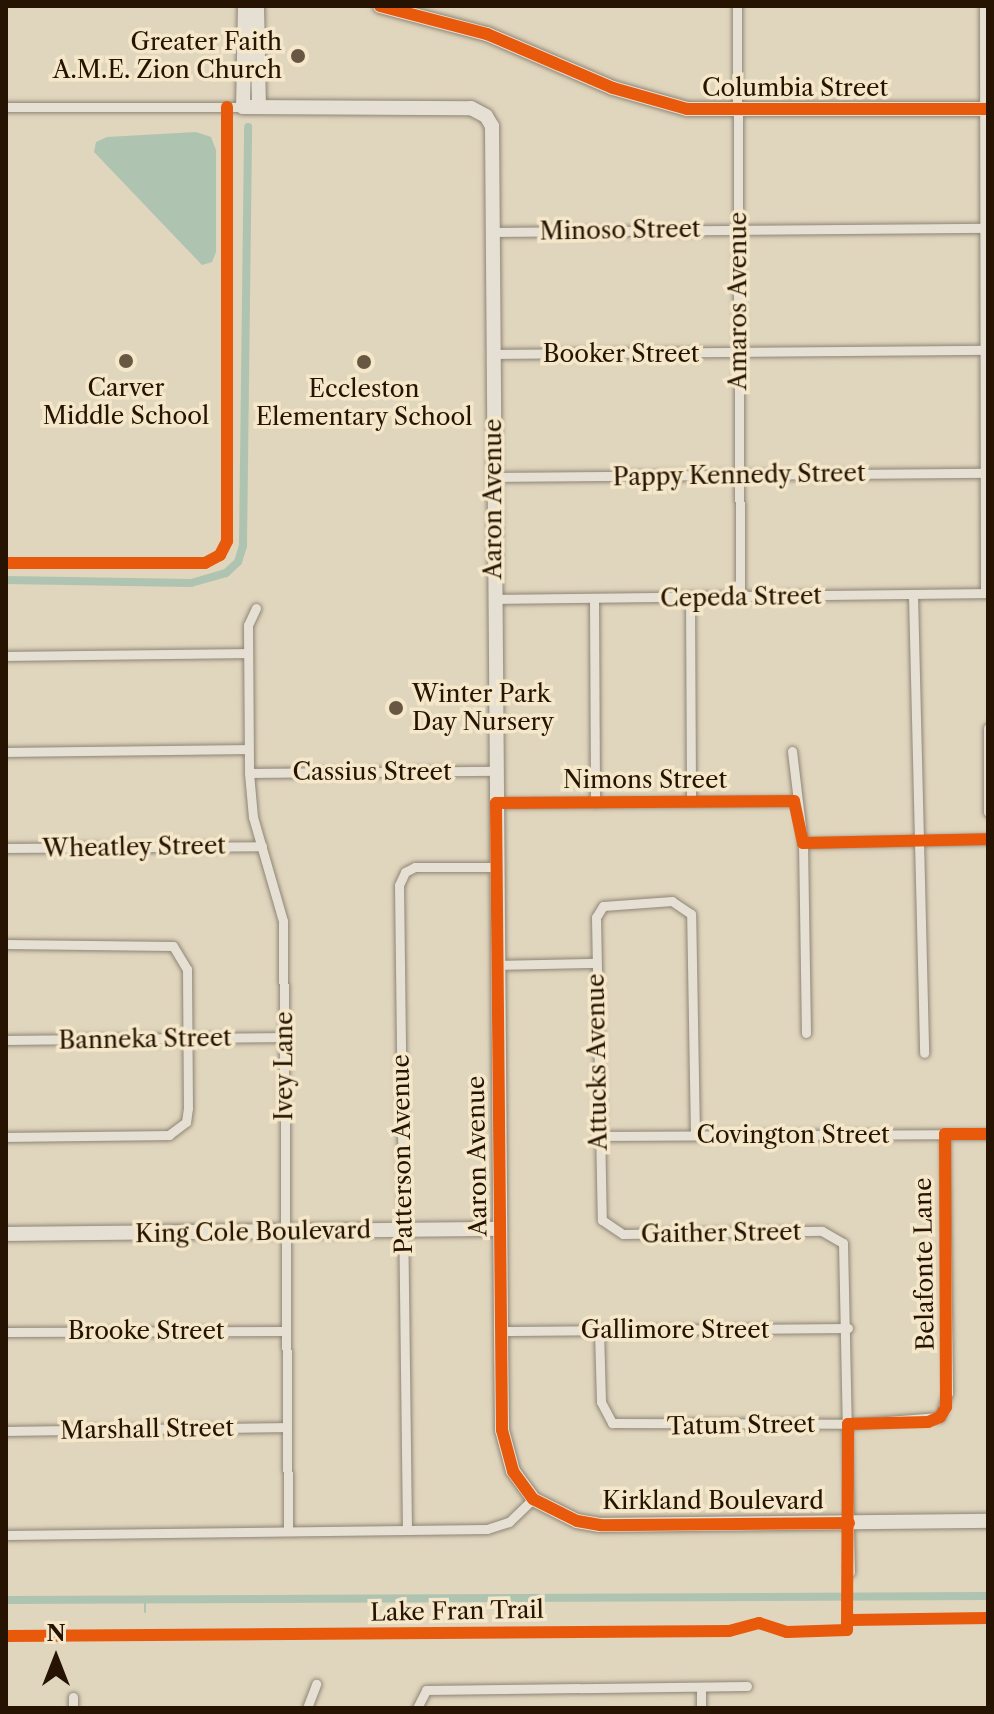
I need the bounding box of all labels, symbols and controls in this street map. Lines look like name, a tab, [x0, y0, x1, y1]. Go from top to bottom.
place label: Greater Faith A.M.E. Zion Church	[53, 28, 282, 84]
marker: Greater Faith A.M.E. Zion Church	[289, 47, 307, 65]
street label: Columbia Street	[702, 74, 888, 102]
street label: Amaros Avenue	[724, 211, 752, 391]
street label: Minoso Street	[539, 214, 701, 246]
street label: Booker Street	[542, 340, 700, 368]
marker: Carver Middle School	[117, 352, 135, 370]
marker: Eccleston Elementary School	[355, 353, 373, 371]
place label: Carver Middle School	[43, 374, 209, 430]
place label: Eccleston Elementary School	[255, 375, 473, 431]
street label: Aaron Avenue	[479, 418, 507, 580]
street label: Pappy Kennedy Street	[612, 458, 866, 492]
street label: Cepeda Street	[660, 581, 822, 613]
place label: Winter Park Day Nursery	[412, 680, 555, 736]
marker: Winter Park Day Nursery	[387, 699, 405, 717]
street label: Cassius Street	[292, 758, 452, 786]
street label: Nimons Street	[563, 766, 727, 794]
street label: Wheatley Street	[42, 831, 226, 863]
street label: Attucks Avenue	[581, 973, 613, 1151]
street label: Ivey Lane	[270, 1011, 298, 1121]
street label: Banneka Street	[58, 1023, 232, 1055]
street label: Patterson Avenue	[386, 1053, 418, 1255]
street label: Aaron Avenue	[461, 1075, 493, 1237]
street label: Covington Street	[696, 1121, 890, 1149]
street label: Belafonte Lane	[908, 1177, 940, 1351]
street label: King Cole Boulevard	[135, 1216, 371, 1248]
street label: Gaither Street	[640, 1217, 802, 1249]
street label: Gallimore Street	[581, 1316, 769, 1344]
street label: Brooke Street	[68, 1317, 224, 1345]
street label: Tatum Street	[667, 1409, 815, 1441]
street label: Marshall Street	[60, 1413, 234, 1445]
street label: Kirkland Boulevard	[602, 1487, 824, 1515]
street label: Lake Fran Trail	[370, 1595, 544, 1627]
north arrow	[16, 1618, 96, 1698]
text: N	[46, 1620, 66, 1647]

